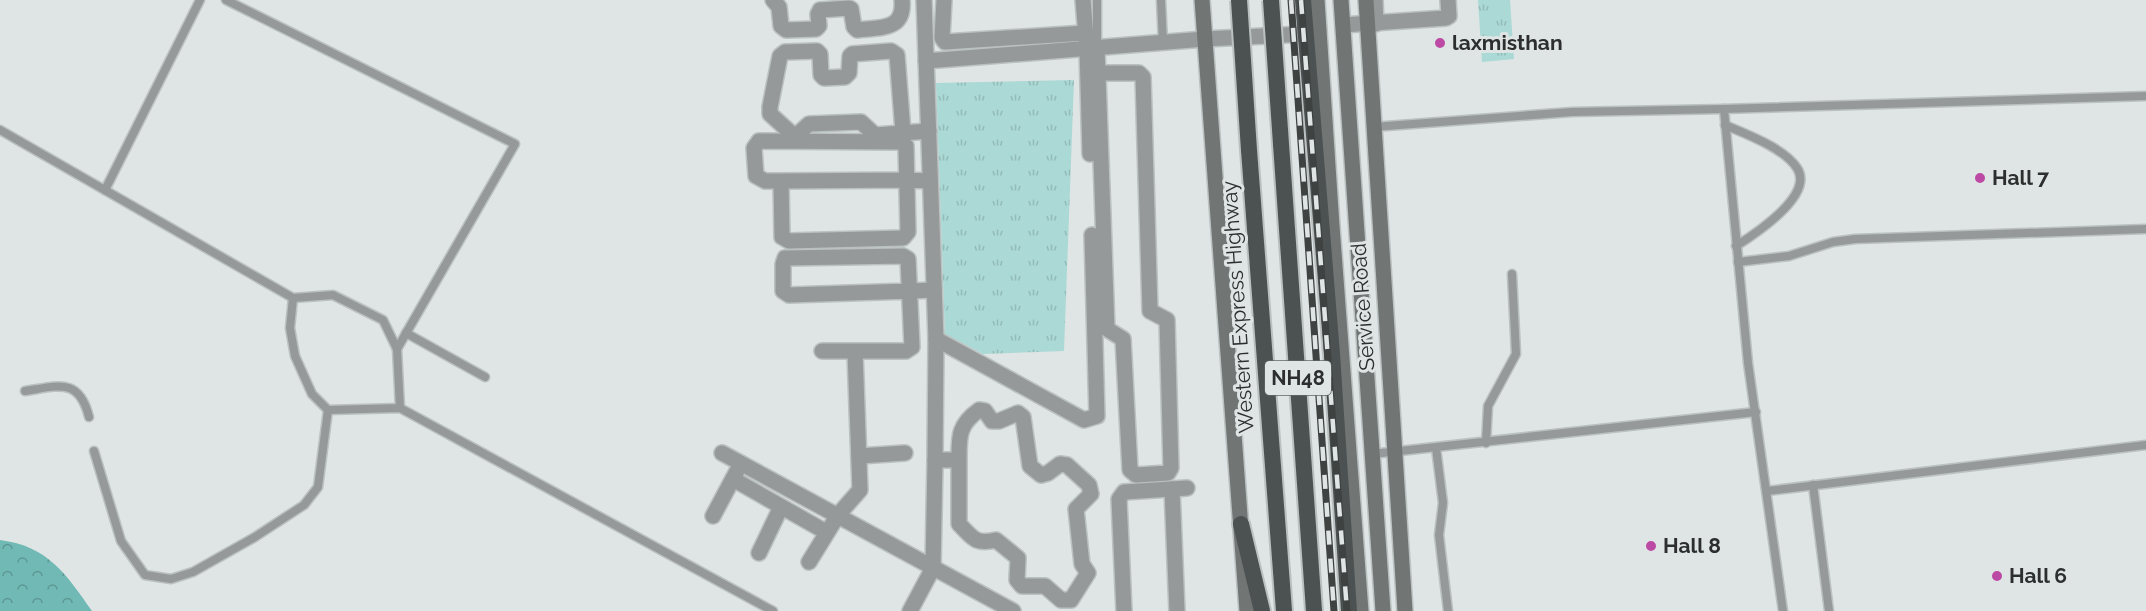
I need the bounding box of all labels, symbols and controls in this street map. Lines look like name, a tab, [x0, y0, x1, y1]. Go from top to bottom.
place label: laxmisthan	[1452, 30, 1563, 55]
marker: laxmisthan	[1433, 36, 1447, 50]
place label: Hall 7	[1992, 165, 2049, 190]
marker: Hall 7	[1973, 171, 1987, 185]
street label: Western Express Highway	[1216, 180, 1259, 434]
street label: Service Road	[1346, 242, 1379, 372]
road number: NH48	[1265, 361, 1331, 395]
place label: Hall 8	[1663, 533, 1721, 558]
marker: Hall 8	[1644, 539, 1658, 553]
place label: Hall 6	[2009, 563, 2067, 588]
marker: Hall 6	[1990, 569, 2004, 583]

